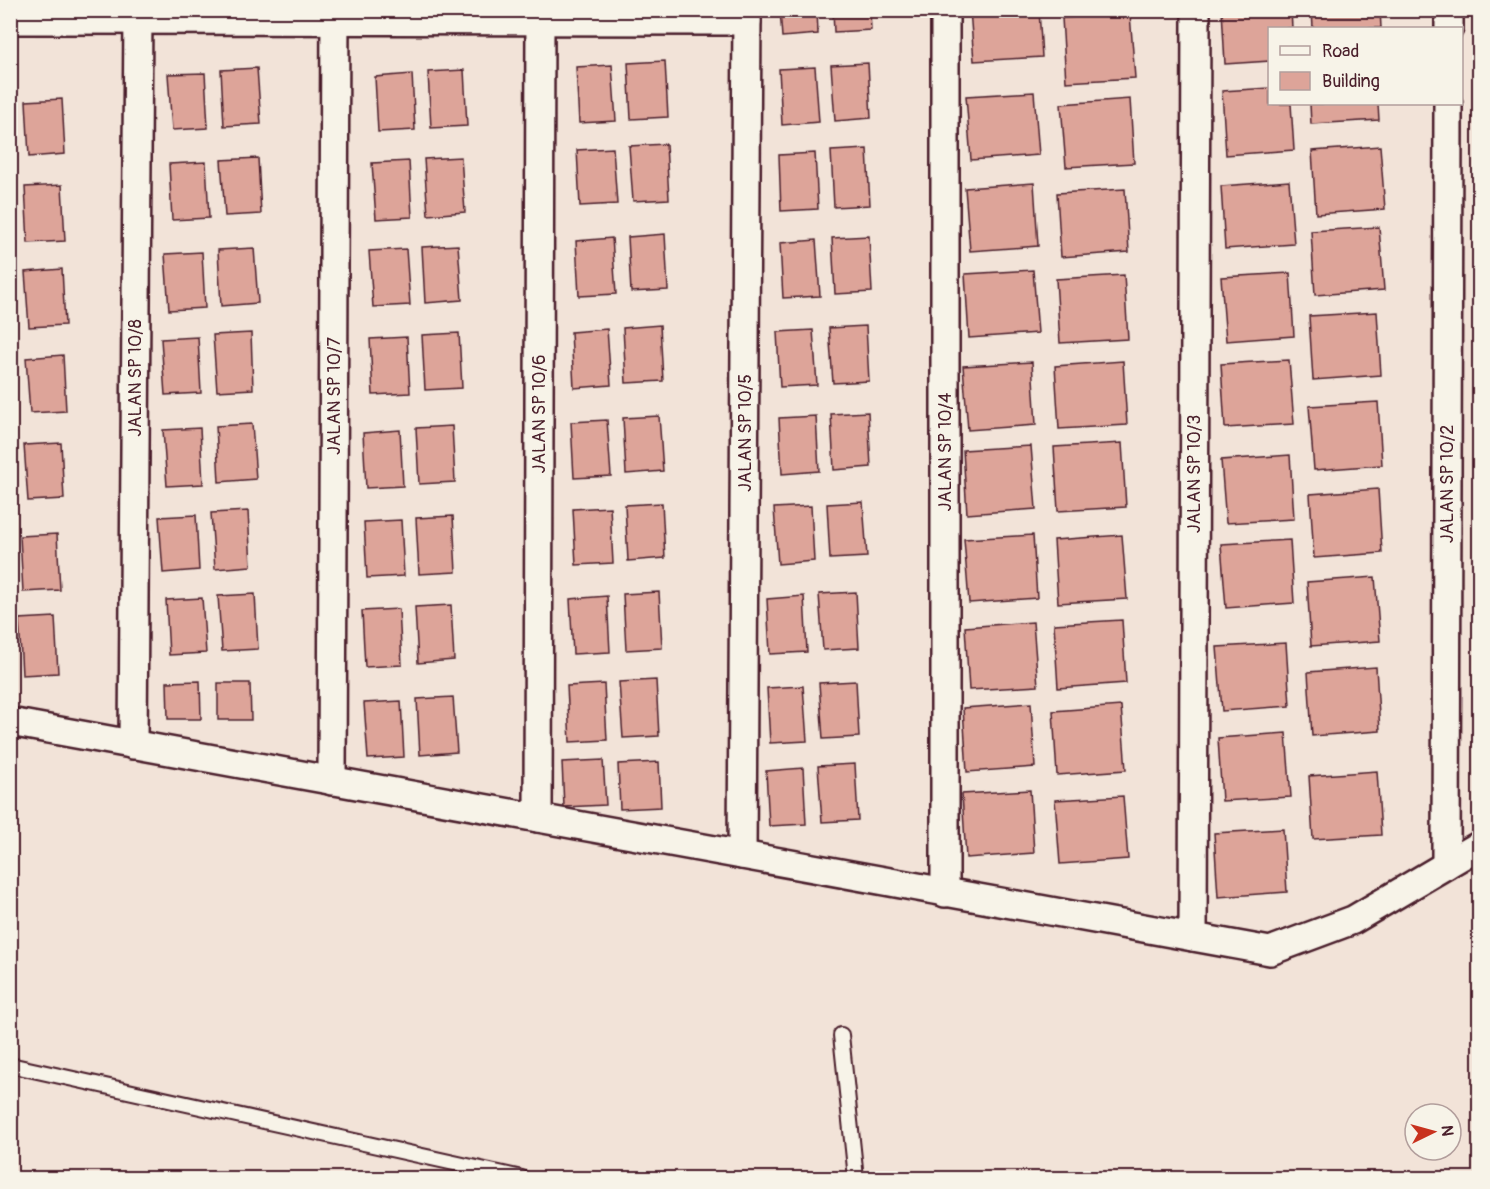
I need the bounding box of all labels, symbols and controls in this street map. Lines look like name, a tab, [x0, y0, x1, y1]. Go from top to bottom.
legend	[1268, 27, 1463, 105]
text: Road	[1322, 40, 1359, 63]
text: Building	[1322, 70, 1380, 93]
street label: JALAN SP 10/8	[124, 319, 147, 437]
street label: JALAN SP 10/7	[323, 337, 346, 455]
street label: JALAN SP 10/6	[528, 355, 551, 473]
street label: JALAN SP 10/5	[734, 374, 757, 492]
street label: JALAN SP 10/4	[934, 392, 957, 511]
street label: JALAN SP 10/3	[1183, 415, 1206, 533]
street label: JALAN SP 10/2	[1436, 425, 1459, 543]
north arrow	[1403, 1102, 1463, 1162]
text: N	[1437, 1125, 1457, 1137]

